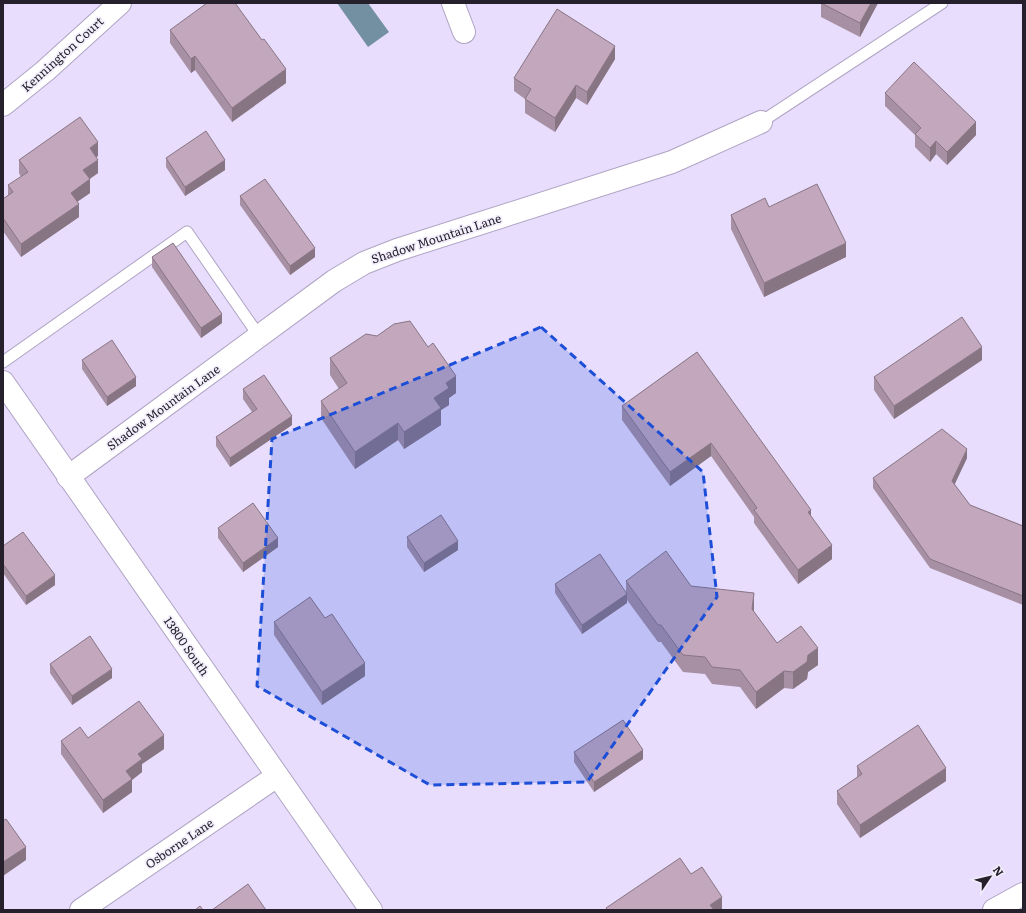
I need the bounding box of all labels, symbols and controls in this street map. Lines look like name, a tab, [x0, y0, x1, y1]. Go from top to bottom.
street label: Kennington Court	[17, 12, 107, 96]
street label: Shadow Mountain Lane	[369, 208, 503, 268]
street label: Shadow Mountain Lane	[103, 360, 223, 454]
street label: 13800 South	[160, 613, 214, 679]
street label: Osborne Lane	[141, 814, 217, 872]
north arrow	[970, 857, 1010, 897]
text: N	[990, 862, 1008, 879]

